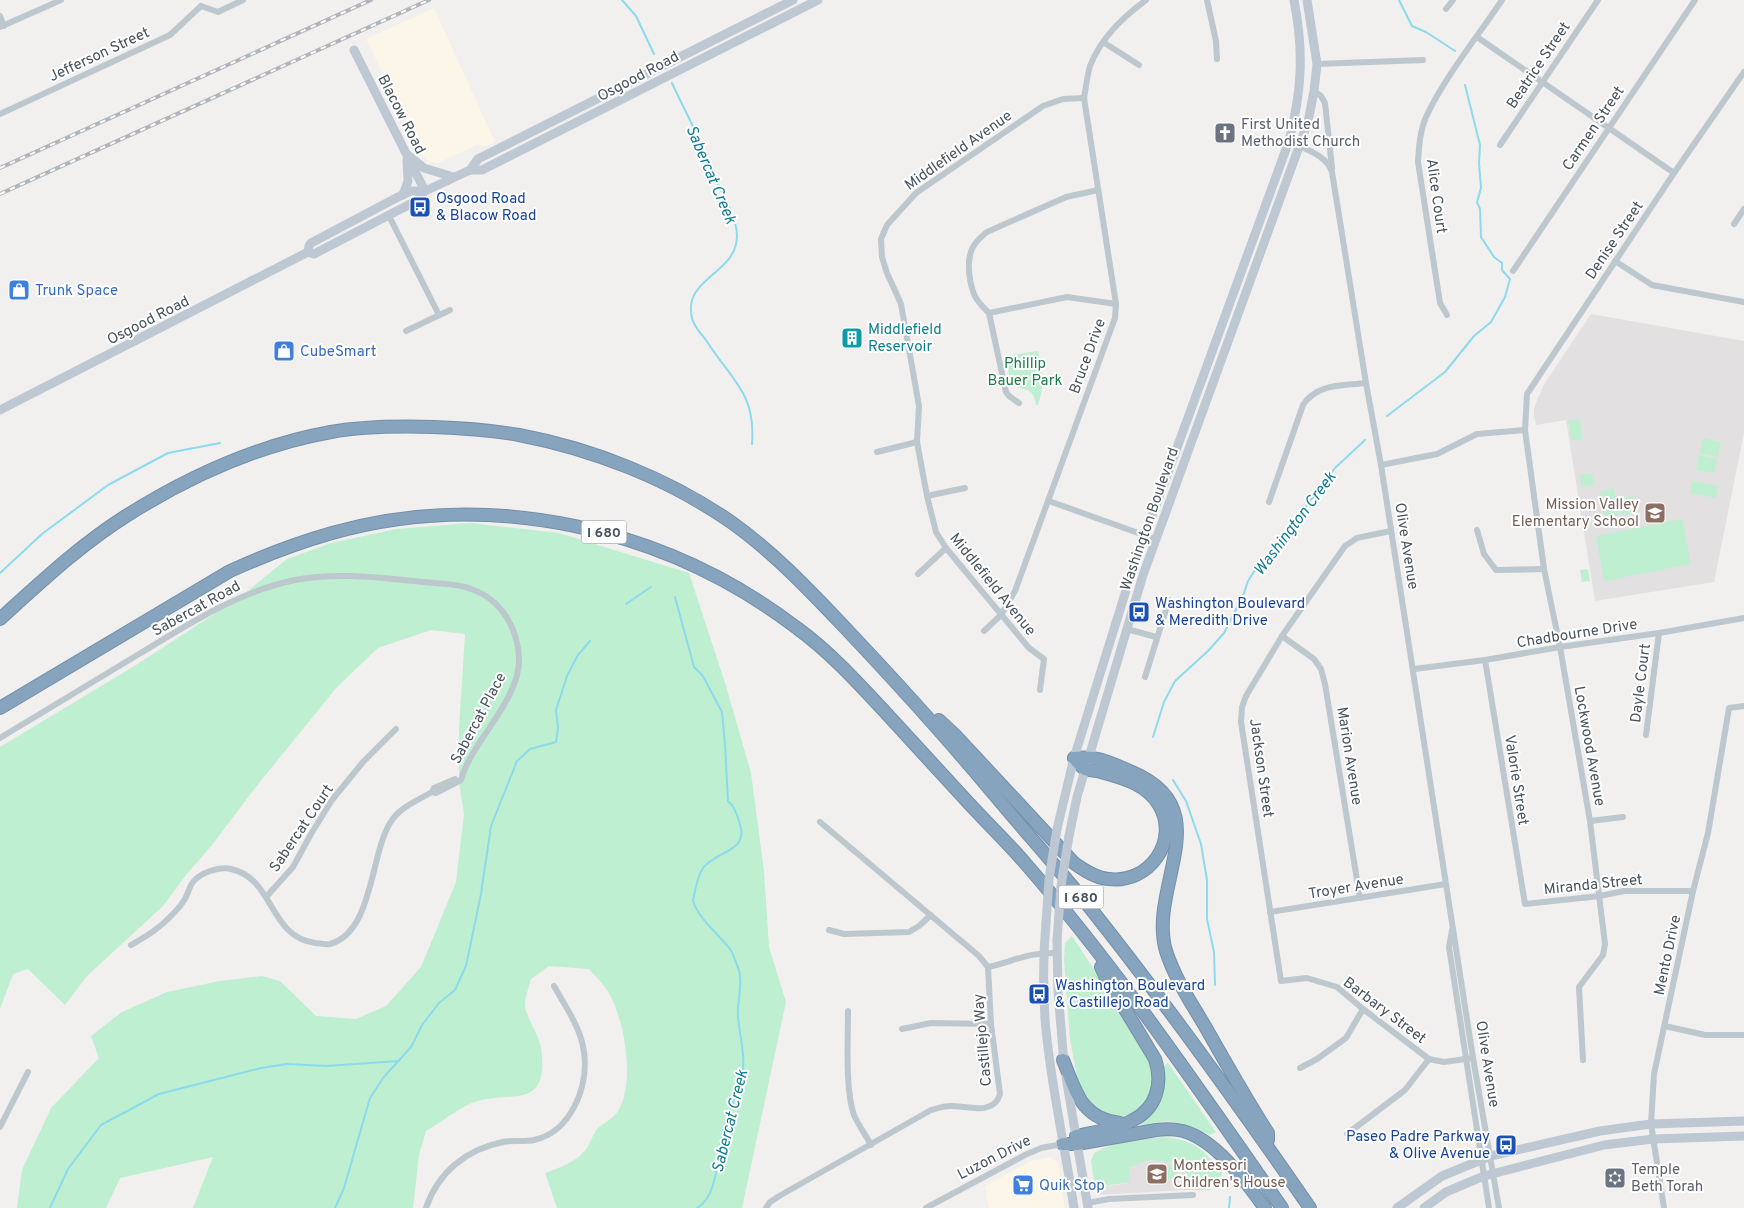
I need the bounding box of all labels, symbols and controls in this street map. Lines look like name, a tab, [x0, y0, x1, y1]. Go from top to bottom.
street label: Beatrice Street	[1503, 19, 1575, 113]
street label: Jefferson Street	[46, 24, 153, 87]
street label: Osgood Road	[595, 48, 683, 107]
street label: Blacow Road	[373, 72, 429, 158]
street label: Carmen Street	[1559, 83, 1630, 175]
street label: Middlefield Avenue	[902, 107, 1016, 195]
place label: First United Methodist Church	[1241, 116, 1360, 152]
church icon: First United Methodist Church	[1213, 121, 1237, 145]
water label: Sabercat Creek	[680, 122, 740, 228]
street label: Alice Court	[1421, 157, 1450, 235]
place label: Osgood Road & Blacow Road	[436, 190, 536, 226]
bus stop icon: Osgood Road & Blacow Road	[408, 195, 432, 219]
street label: Denise Street	[1582, 198, 1648, 284]
shop icon: Trunk Space	[7, 278, 31, 302]
place label: Trunk Space	[35, 282, 118, 301]
street label: Osgood Road	[104, 293, 193, 350]
street label: Bruce Drive	[1066, 316, 1111, 397]
place label: Middlefield Reservoir	[868, 321, 942, 357]
building icon: Middlefield Reservoir	[840, 326, 864, 350]
shop icon: CubeSmart	[272, 339, 296, 363]
place label: CubeSmart	[300, 343, 376, 362]
park label: Phillip Bauer Park	[988, 355, 1062, 391]
street label: Washington Boulevard	[1117, 445, 1184, 594]
water label: Washington Creek	[1250, 468, 1342, 580]
place label: Mission Valley Elementary School	[1512, 496, 1639, 532]
school or university icon: Mission Valley Elementary School	[1643, 501, 1667, 525]
street label: Olive Avenue	[1389, 502, 1422, 591]
road number: I 680	[582, 520, 626, 544]
street label: Middlefield Avenue	[945, 530, 1039, 640]
street label: Sabercat Road	[149, 577, 244, 641]
place label: Washington Boulevard & Meredith Drive	[1155, 595, 1305, 631]
bus stop icon: Washington Boulevard & Meredith Drive	[1127, 600, 1151, 624]
street label: Chadbourne Drive	[1516, 616, 1639, 653]
street label: Dayle Court	[1627, 642, 1656, 724]
street label: Sabercat Place	[447, 670, 511, 768]
street label: Lockwood Avenue	[1569, 685, 1608, 808]
street label: Marion Avenue	[1331, 706, 1366, 807]
street label: Jackson Street	[1244, 717, 1277, 819]
street label: Valorie Street	[1499, 734, 1532, 827]
street label: Sabercat Court	[266, 781, 339, 876]
street label: Troyer Avenue	[1307, 871, 1405, 904]
street label: Miranda Street	[1543, 871, 1644, 900]
road number: I 680	[1058, 886, 1104, 909]
street label: Mento Drive	[1651, 913, 1686, 997]
street label: Barbary Street	[1339, 974, 1429, 1049]
place label: Washington Boulevard & Castillejo Road	[1055, 977, 1205, 1013]
bus stop icon: Washington Boulevard & Castillejo Road	[1027, 982, 1051, 1006]
street label: Castillejo Way	[970, 993, 997, 1087]
street label: Olive Avenue	[1470, 1020, 1503, 1109]
water label: Sabercat Creek	[709, 1067, 754, 1175]
place label: Paseo Padre Parkway & Olive Avenue	[1346, 1128, 1490, 1164]
street label: Luzon Drive	[955, 1132, 1035, 1185]
bus stop icon: Paseo Padre Parkway & Olive Avenue	[1494, 1133, 1518, 1157]
place label: Montessori Children's House	[1173, 1157, 1286, 1193]
place label: Temple Beth Torah	[1631, 1161, 1703, 1197]
school or university icon: Montessori Children's House	[1145, 1162, 1169, 1186]
synagogue icon: Temple Beth Torah	[1603, 1166, 1627, 1190]
supermarket icon: Quik Stop	[1011, 1173, 1035, 1197]
place label: Quik Stop	[1039, 1177, 1105, 1196]

